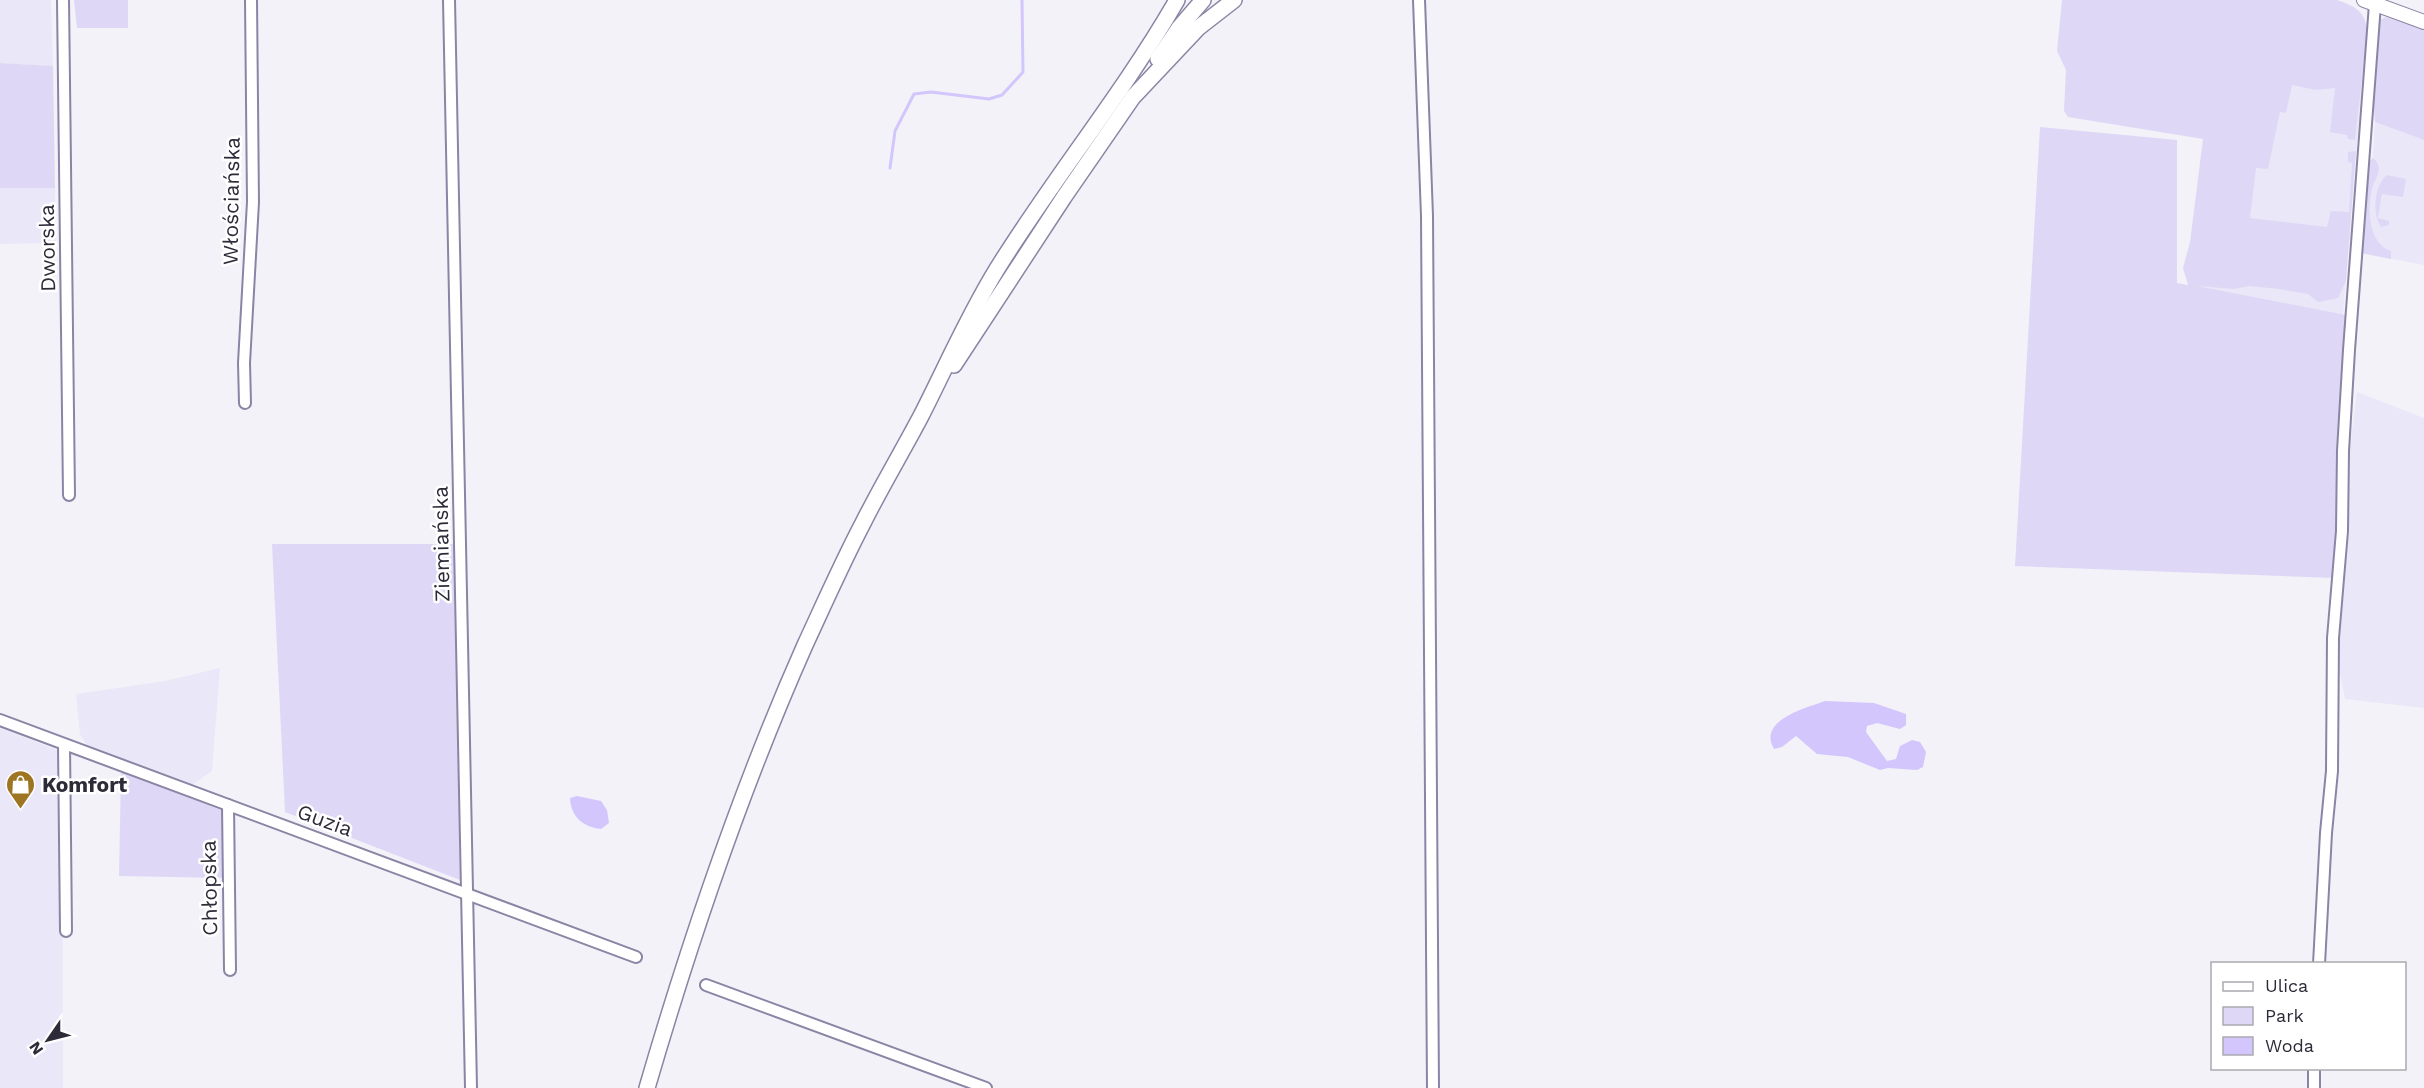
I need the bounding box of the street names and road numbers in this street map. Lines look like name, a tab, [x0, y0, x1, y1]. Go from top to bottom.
street label: Włościańska	[217, 137, 245, 265]
street label: Dworska	[34, 204, 60, 292]
street label: Ziemiańska	[427, 486, 455, 602]
street label: Guzia	[294, 799, 356, 842]
street label: Chłopska	[196, 840, 222, 936]

